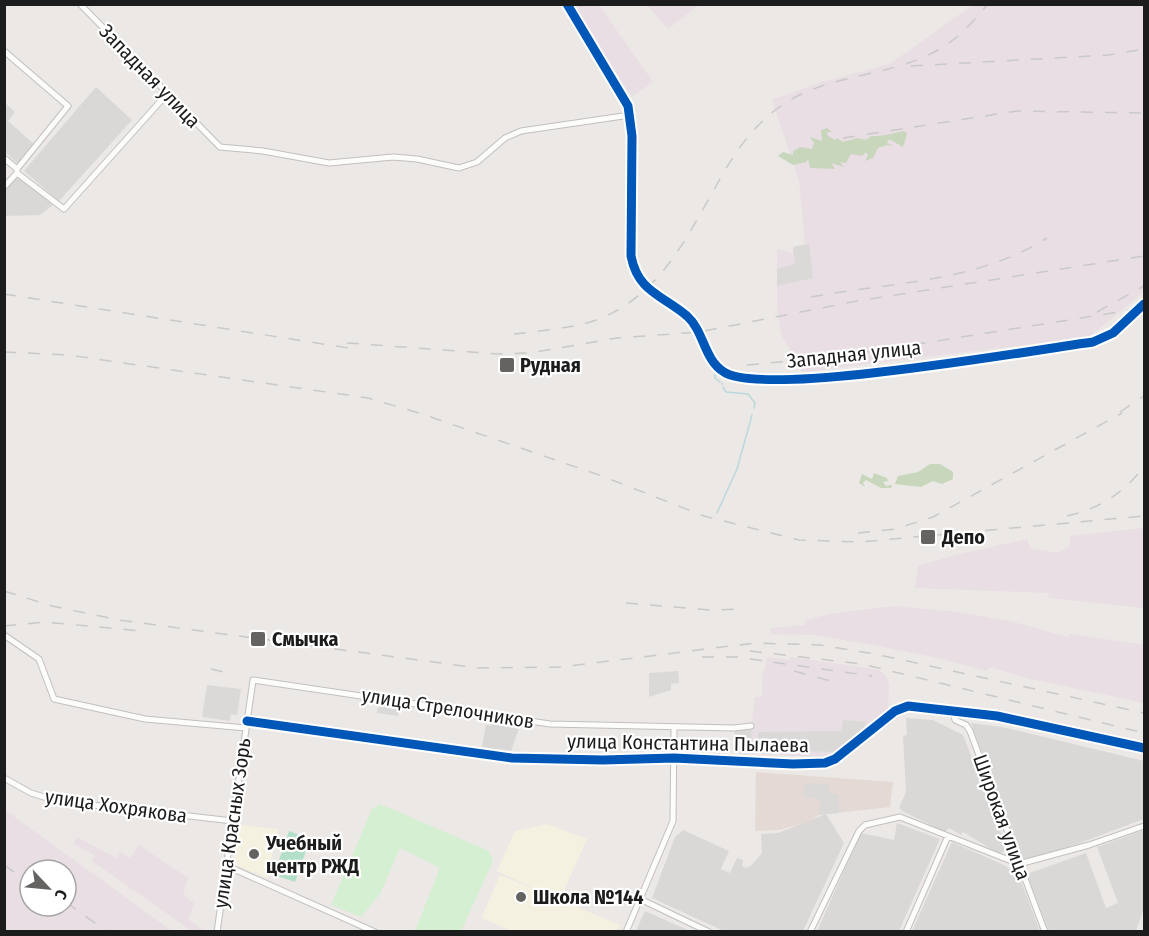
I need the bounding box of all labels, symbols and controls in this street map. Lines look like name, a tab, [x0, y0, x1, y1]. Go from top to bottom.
street label: Западная улица	[94, 19, 206, 133]
street label: Западная улица	[786, 335, 922, 373]
place label: Рудная	[520, 353, 581, 377]
marker: Рудная	[498, 356, 516, 374]
place label: Депо	[941, 525, 985, 549]
marker: Депо	[919, 528, 937, 546]
place label: Смычка	[272, 627, 338, 651]
marker: Смычка	[249, 630, 267, 648]
street label: улица Стрелочников	[360, 683, 536, 733]
street label: улица Константина Пылаева	[567, 729, 809, 757]
street label: улица Красных Зорь	[208, 736, 256, 910]
street label: Широкая улица	[968, 751, 1036, 883]
street label: улица Хохрякова	[43, 784, 189, 828]
place label: Учебный центр РЖД	[265, 831, 360, 878]
marker: Учебный центр РЖД	[247, 847, 261, 861]
north arrow	[18, 858, 78, 918]
place label: Школа №144	[533, 885, 644, 909]
text: С	[50, 886, 71, 903]
marker: Школа №144	[514, 890, 528, 904]

